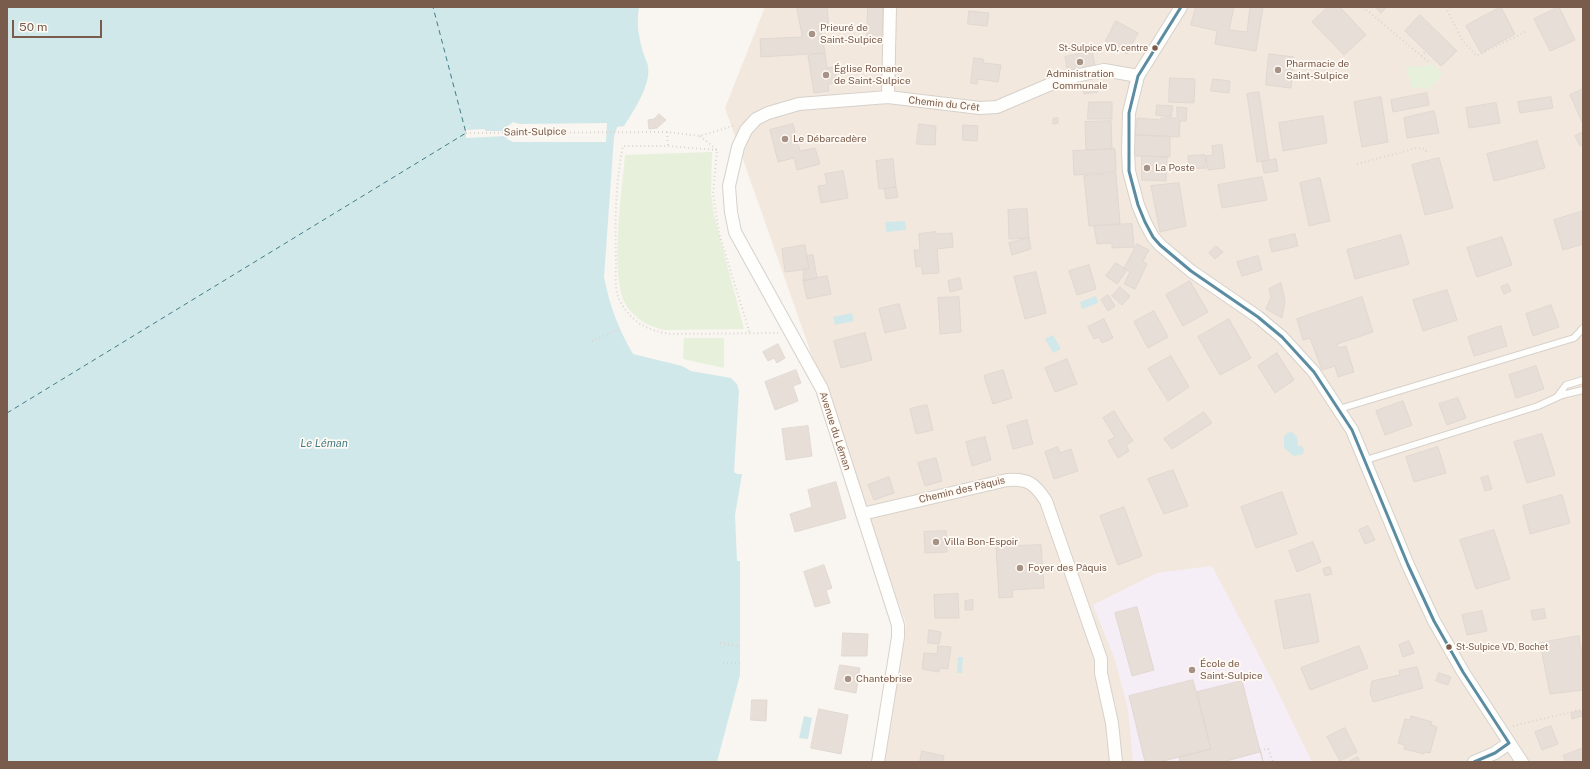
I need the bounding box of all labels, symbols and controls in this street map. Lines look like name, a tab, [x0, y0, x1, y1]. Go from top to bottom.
scale bar	[14, 12, 104, 38]
text: 50 m	[19, 20, 47, 34]
place label: Prieuré de Saint-Sulpice	[820, 22, 883, 46]
marker: Prieuré de Saint-Sulpice	[807, 29, 817, 39]
place label: St-Sulpice VD, centre	[1058, 43, 1148, 53]
marker: St-Sulpice VD, centre	[1150, 43, 1160, 53]
marker: Administration Communale	[1075, 57, 1085, 67]
place label: Pharmacie de Saint-Sulpice	[1286, 58, 1349, 82]
place label: Église Romane de Saint-Sulpice	[834, 63, 911, 86]
marker: Pharmacie de Saint-Sulpice	[1273, 65, 1283, 75]
place label: Administration Communale	[1046, 68, 1114, 92]
marker: Église Romane de Saint-Sulpice	[821, 70, 831, 80]
street label: Chemin du Crêt	[908, 94, 980, 114]
street label: Saint-Sulpice	[504, 125, 566, 139]
place label: Le Débarcadère	[793, 133, 867, 145]
marker: Le Débarcadère	[780, 134, 790, 144]
place label: La Poste	[1155, 162, 1195, 174]
marker: La Poste	[1142, 163, 1152, 173]
street label: Avenue du Léman	[817, 390, 853, 472]
water label: Le Léman	[300, 437, 348, 451]
street label: Chemin des Pâquis	[918, 474, 1006, 506]
place label: Villa Bon-Espoir	[944, 536, 1018, 548]
marker: Villa Bon-Espoir	[931, 537, 941, 547]
place label: Foyer des Pâquis	[1028, 562, 1107, 574]
marker: Foyer des Pâquis	[1015, 563, 1025, 573]
marker: St-Sulpice VD, Bochet	[1444, 642, 1454, 652]
place label: St-Sulpice VD, Bochet	[1456, 642, 1548, 652]
place label: École de Saint-Sulpice	[1200, 658, 1263, 682]
marker: École de Saint-Sulpice	[1187, 665, 1197, 675]
place label: Chantebrise	[856, 673, 912, 685]
marker: Chantebrise	[843, 674, 853, 684]

